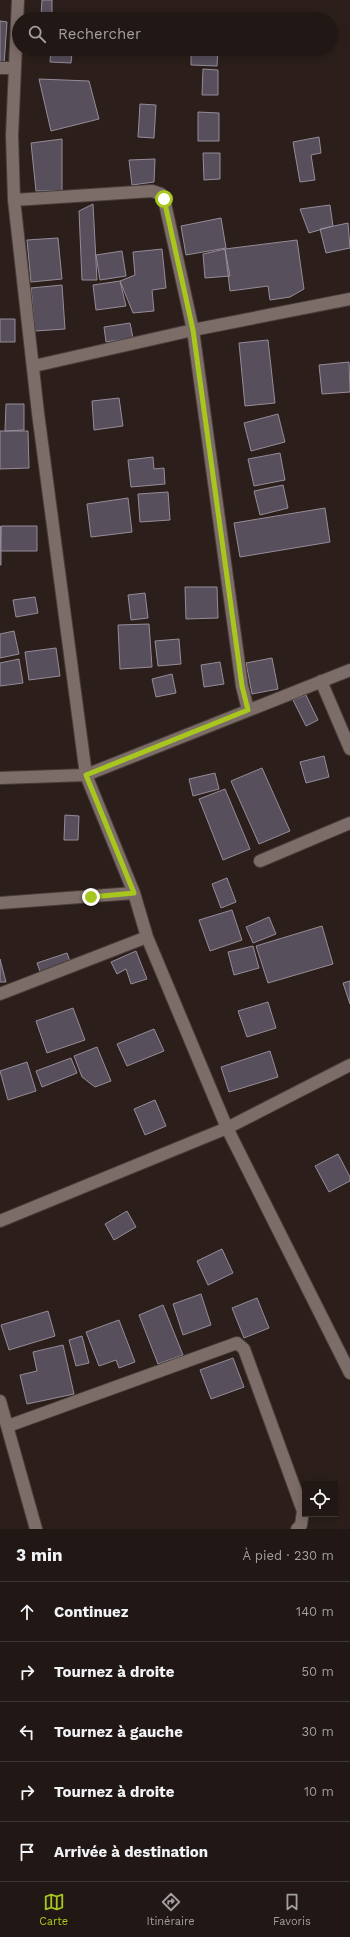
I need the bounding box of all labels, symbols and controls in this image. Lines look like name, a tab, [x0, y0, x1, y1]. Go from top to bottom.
search box	[12, 12, 338, 56]
icon: search	[26, 23, 48, 45]
text: Rechercher	[58, 25, 141, 43]
route start	[155, 190, 173, 208]
route end	[82, 888, 100, 906]
map controls	[302, 1481, 338, 1517]
button: locate	[302, 1481, 338, 1517]
text: 3 min	[16, 1545, 62, 1565]
text: À pied · 230 m	[242, 1548, 334, 1563]
icon: ahead	[16, 1601, 38, 1623]
text: Continuez	[54, 1603, 128, 1621]
text: 140 m	[296, 1604, 334, 1619]
icon: right	[16, 1661, 38, 1683]
text: Tournez à droite	[54, 1663, 174, 1681]
text: 50 m	[302, 1664, 334, 1679]
icon: left	[16, 1721, 38, 1743]
text: Tournez à gauche	[54, 1723, 183, 1741]
text: 30 m	[302, 1724, 334, 1739]
icon: right	[16, 1781, 38, 1803]
text: Tournez à droite	[54, 1783, 174, 1801]
text: 10 m	[304, 1784, 334, 1799]
icon: arrive	[16, 1841, 38, 1863]
text: Arrivée à destination	[54, 1843, 208, 1861]
tab: Carte	[39, 1891, 68, 1928]
tab: Itinéraire	[147, 1891, 195, 1928]
tab: Favoris	[273, 1891, 311, 1928]

